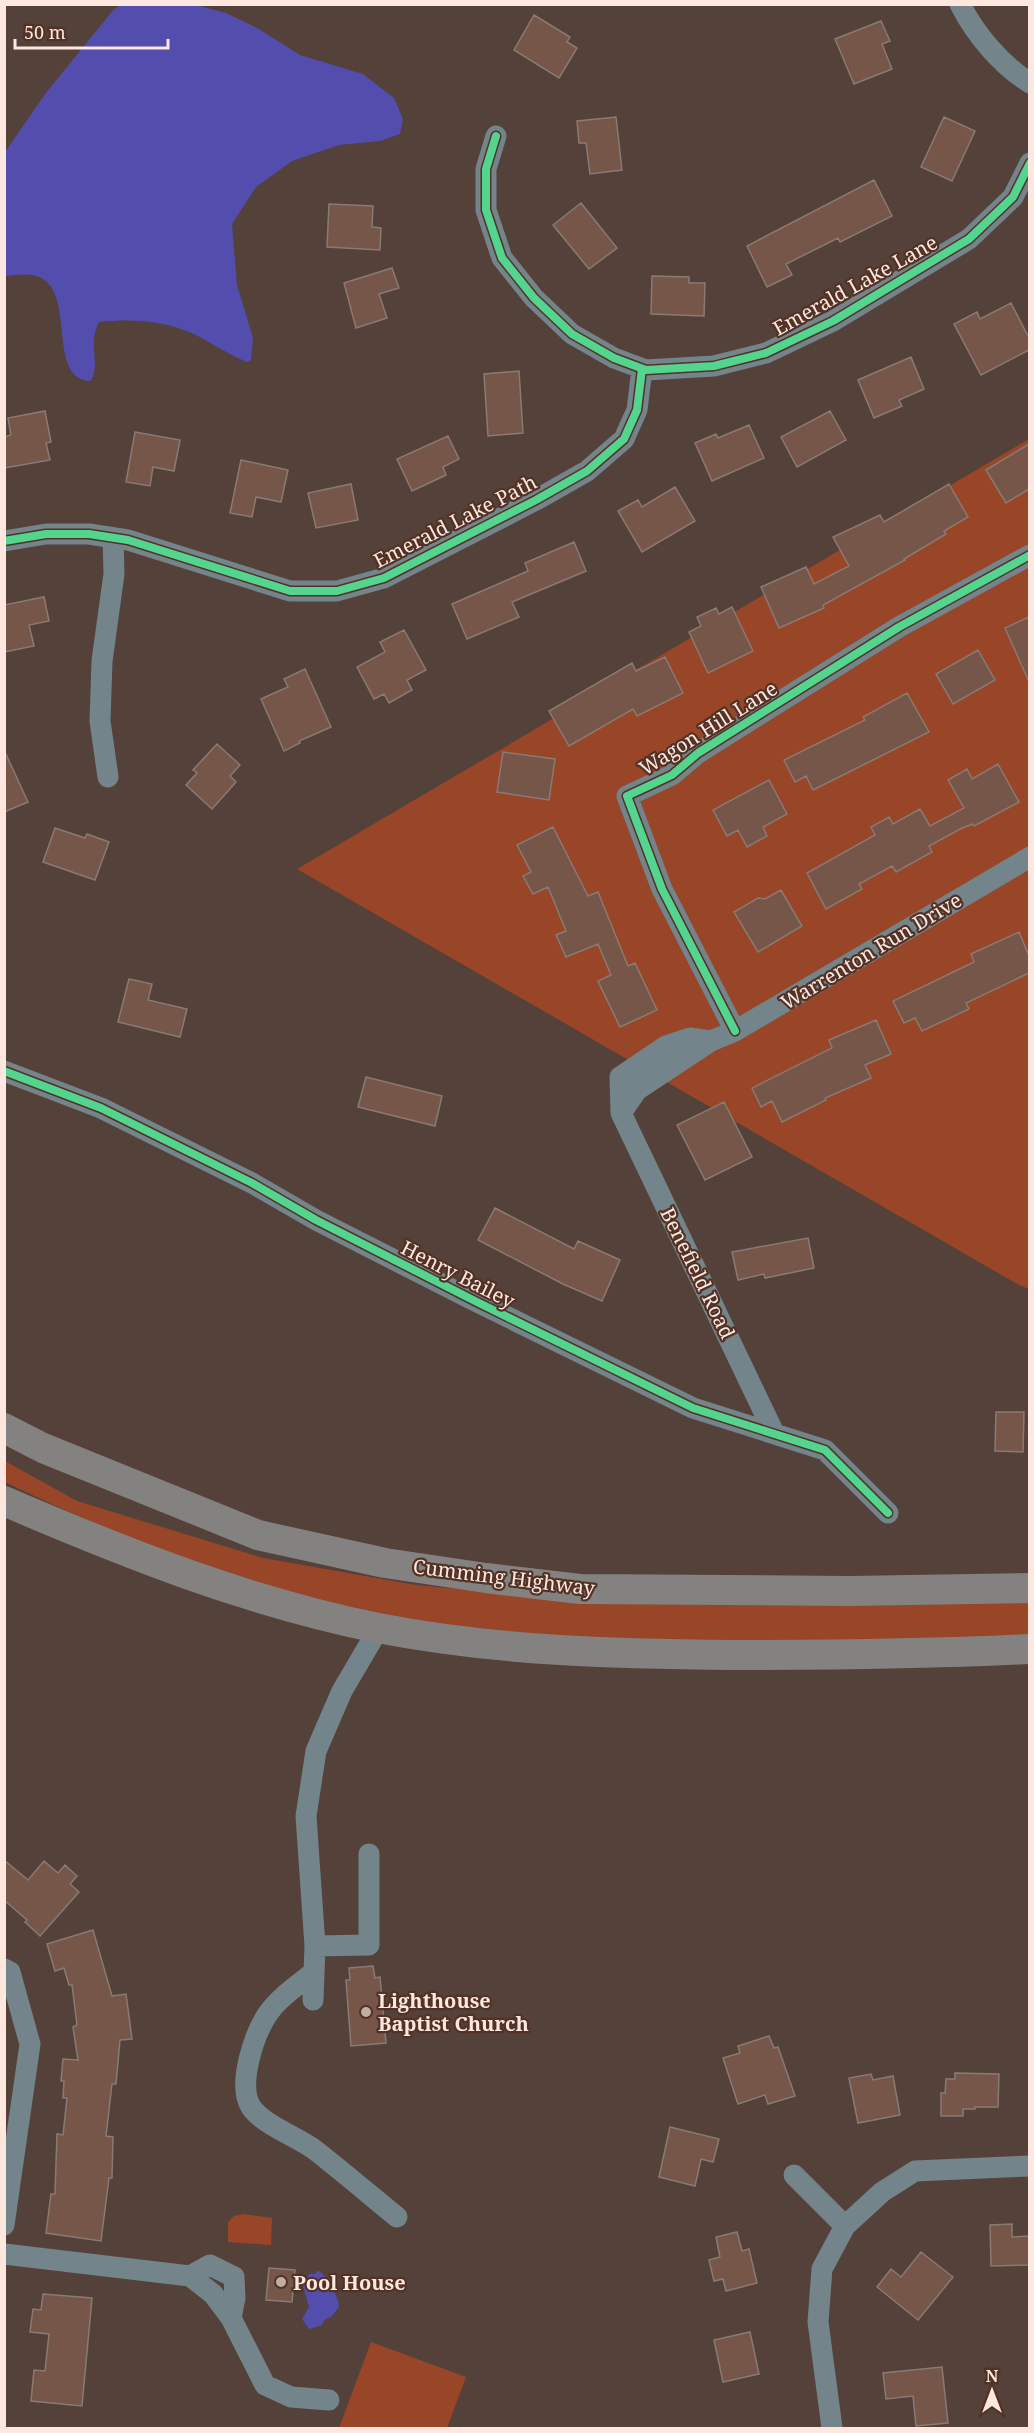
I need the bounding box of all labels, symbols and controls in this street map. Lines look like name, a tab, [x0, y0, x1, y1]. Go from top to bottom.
scale bar	[15, 12, 168, 50]
text: 50 m	[24, 20, 66, 44]
street label: Emerald Lake Lane	[768, 229, 942, 341]
street label: Emerald Lake Path	[369, 468, 542, 574]
street label: Wagon Hill Lane	[634, 675, 782, 781]
street label: Warrenton Run Drive	[776, 886, 966, 1016]
street label: Benefield Road	[654, 1203, 742, 1343]
street label: Henry Bailey	[396, 1234, 520, 1315]
street label: Cumming Highway	[411, 1552, 597, 1602]
place label: Lighthouse Baptist Church	[378, 1987, 529, 2037]
marker: Lighthouse Baptist Church	[359, 2005, 373, 2019]
place label: Pool House	[293, 2269, 406, 2296]
marker: Pool House	[274, 2275, 288, 2289]
north arrow	[962, 2361, 1022, 2421]
text: N	[986, 2365, 999, 2387]

